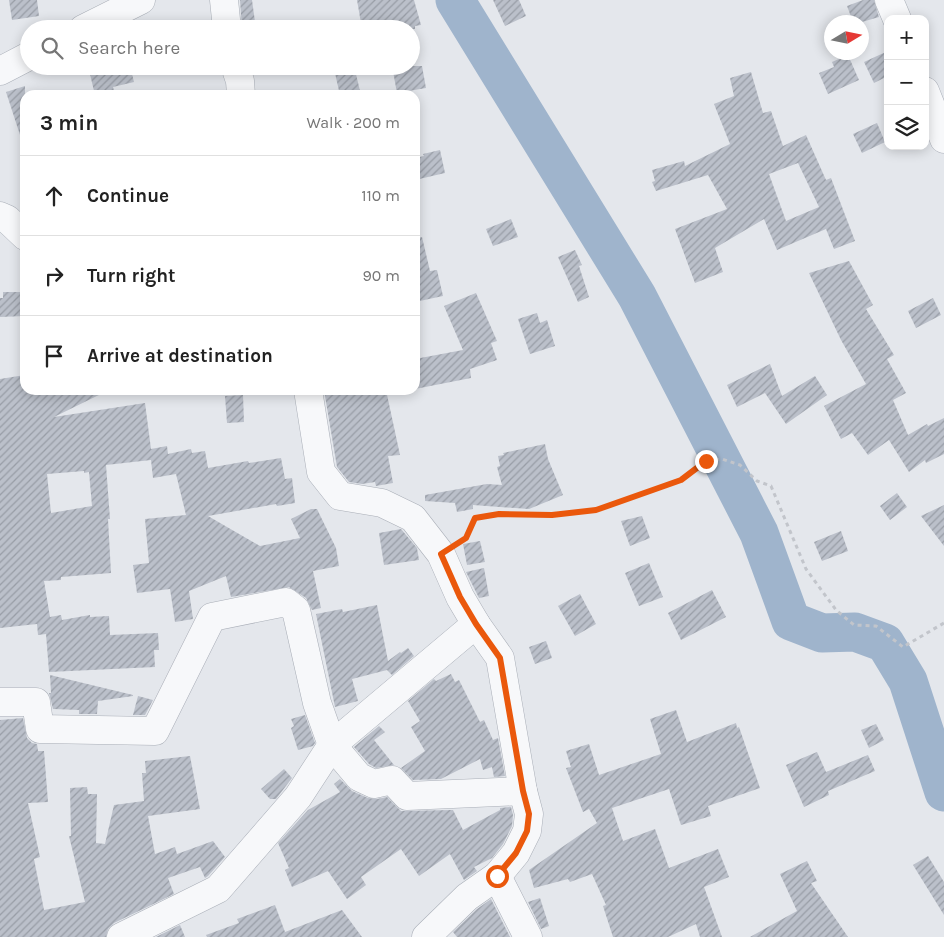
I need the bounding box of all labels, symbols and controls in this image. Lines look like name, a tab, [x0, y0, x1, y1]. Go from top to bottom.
north arrow	[824, 15, 869, 60]
map controls	[884, 15, 929, 150]
button: +	[884, 15, 929, 60]
search box	[20, 20, 420, 75]
icon: search	[38, 34, 66, 62]
text: Search here	[78, 37, 180, 59]
button: −	[884, 60, 929, 105]
button: layers	[884, 105, 929, 150]
text: 3 min	[40, 111, 98, 135]
text: Walk · 200 m	[306, 113, 400, 132]
icon: ahead	[40, 182, 68, 210]
text: Continue	[87, 185, 169, 207]
text: 110 m	[361, 186, 400, 205]
icon: right	[40, 262, 68, 290]
text: Turn right	[87, 265, 176, 287]
text: 90 m	[362, 266, 400, 285]
icon: arrive	[40, 342, 68, 370]
text: Arrive at destination	[87, 345, 273, 367]
route end	[695, 450, 718, 473]
route start	[486, 865, 509, 888]

